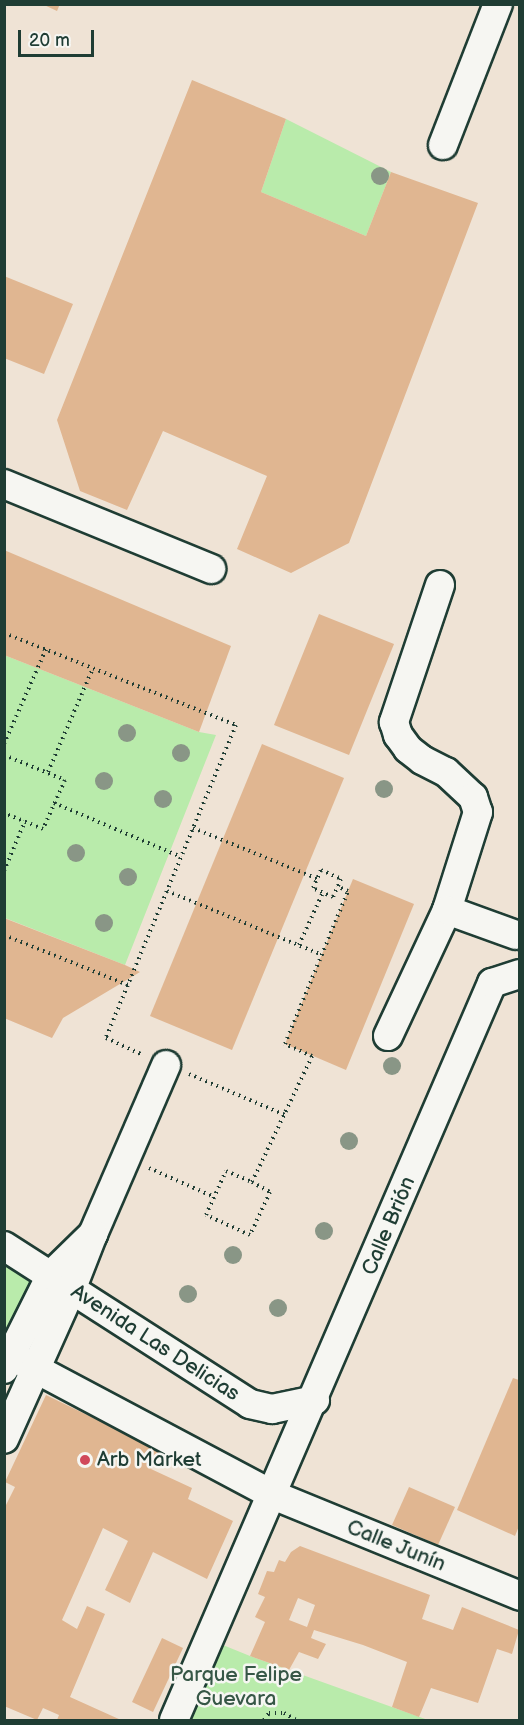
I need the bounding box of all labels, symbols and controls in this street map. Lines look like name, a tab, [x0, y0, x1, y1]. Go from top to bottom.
scale bar	[21, 18, 98, 56]
text: 20 m	[29, 30, 70, 51]
street label: Calle Brión	[357, 1173, 421, 1279]
street label: Avenida Las Delicias	[66, 1279, 244, 1407]
place label: Arb Market	[97, 1447, 201, 1473]
marker: Arb Market	[78, 1453, 92, 1467]
street label: Calle Junín	[342, 1515, 450, 1577]
park label: Parque Felipe Guevara	[170, 1662, 302, 1712]

